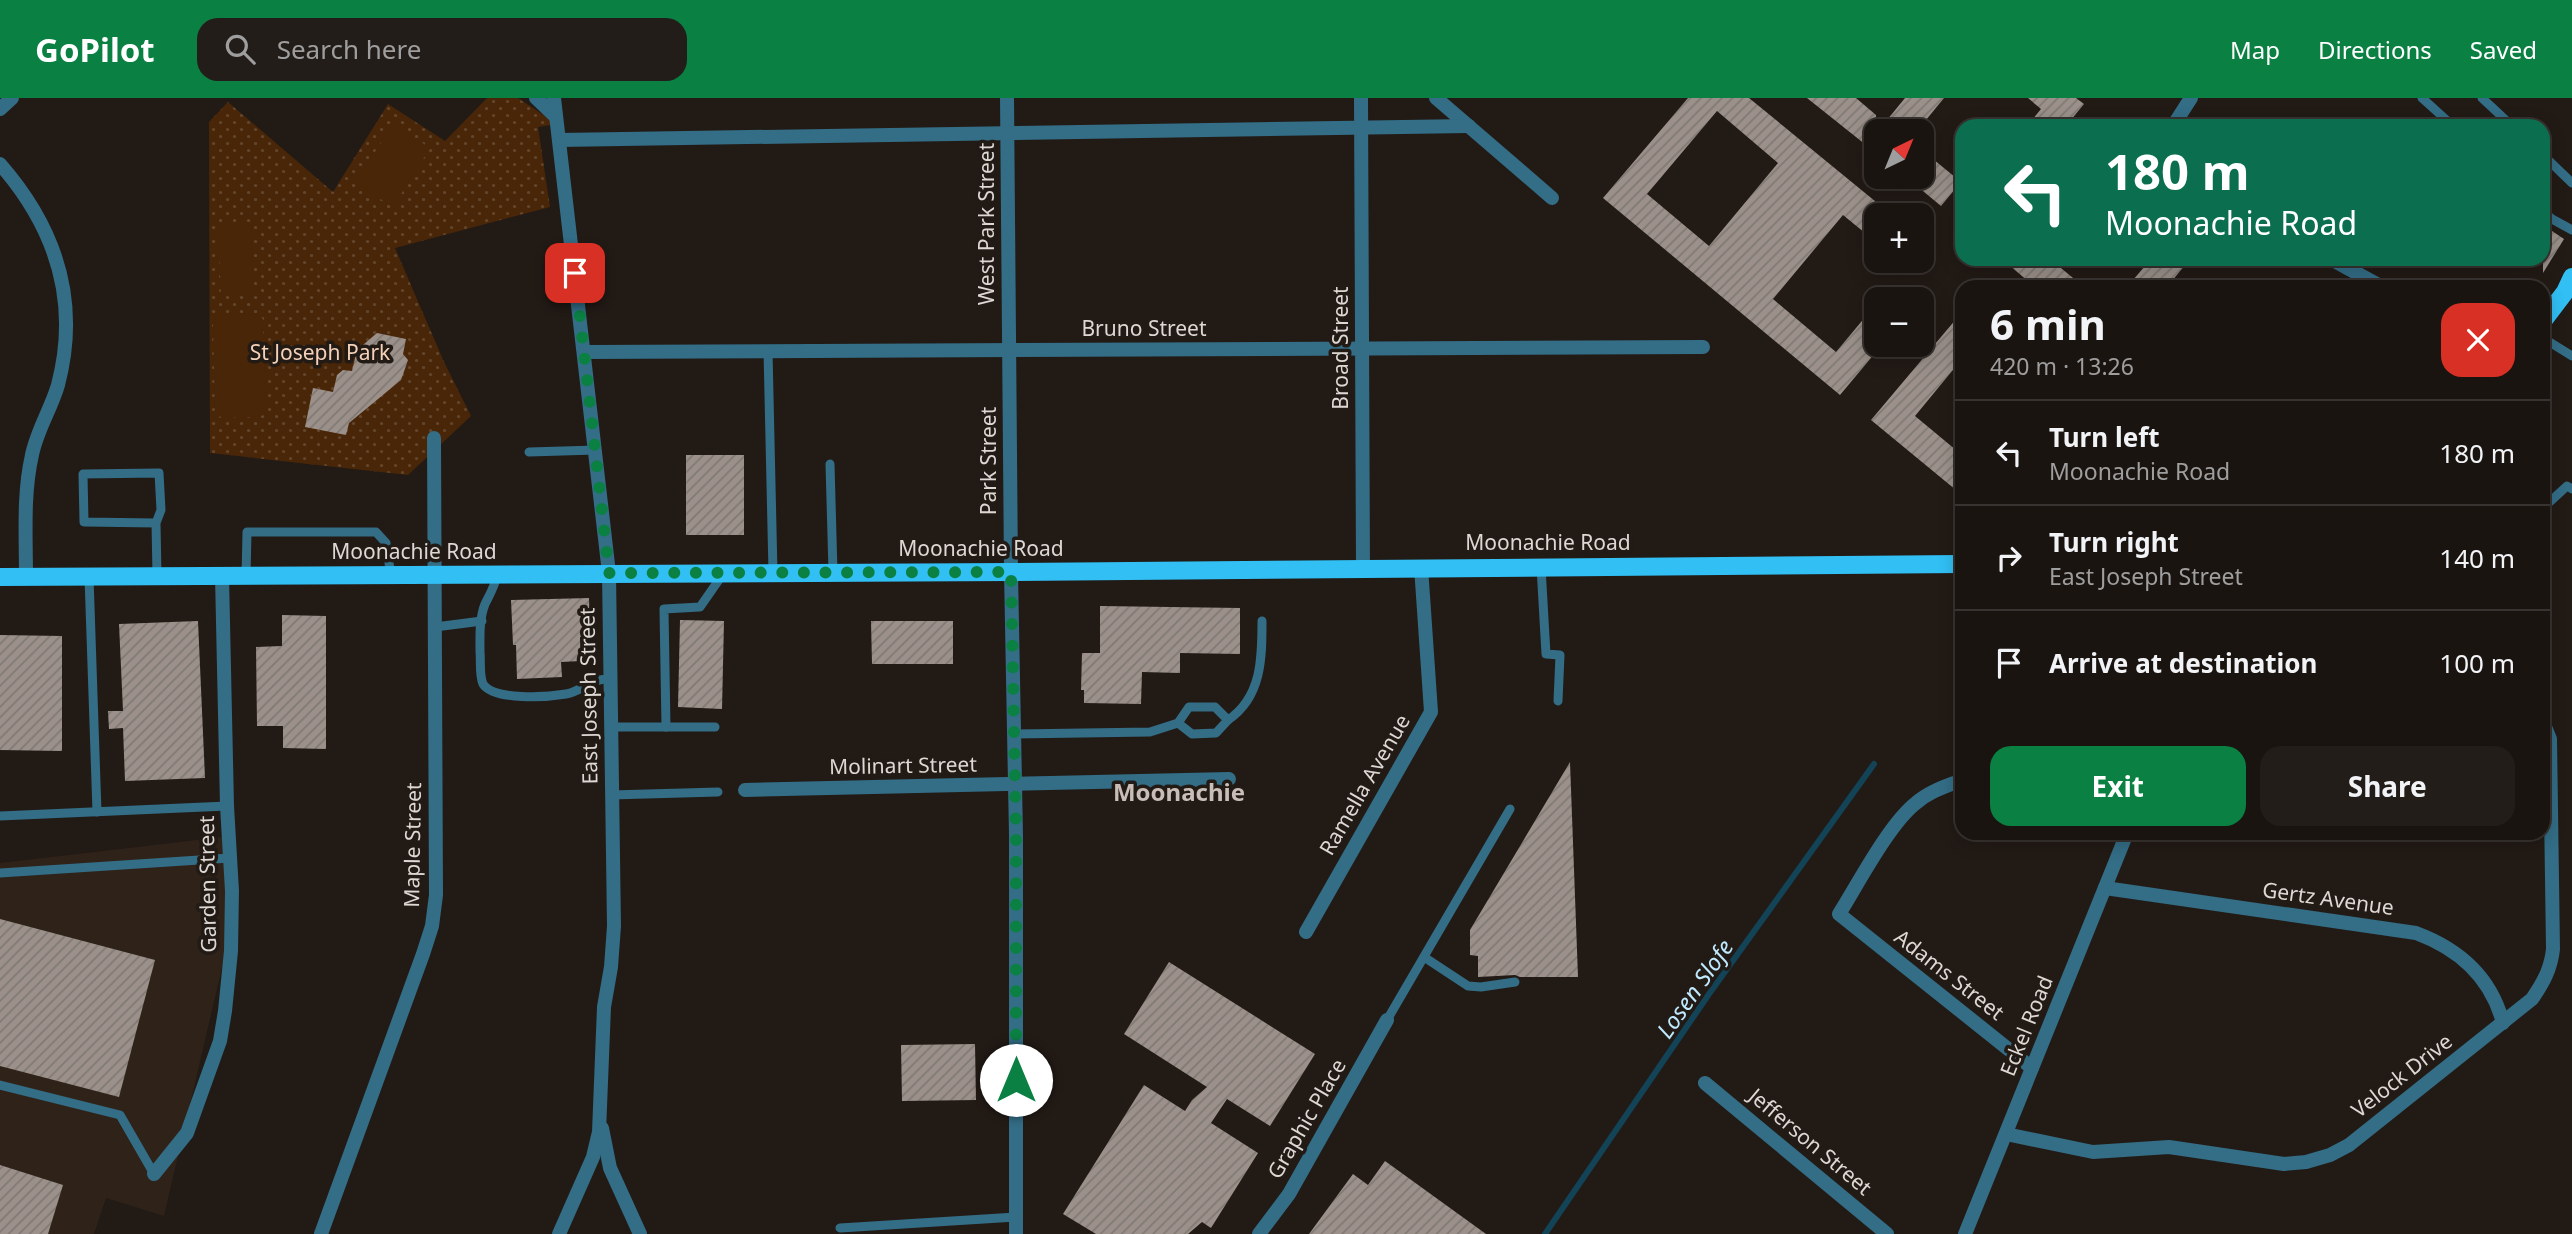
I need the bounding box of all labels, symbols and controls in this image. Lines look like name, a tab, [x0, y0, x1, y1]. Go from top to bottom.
search box	[197, 18, 687, 81]
text: GoPilot	[35, 27, 155, 72]
icon: search	[221, 30, 259, 68]
text: Search here	[277, 31, 421, 67]
text: Map	[2230, 33, 2280, 66]
text: Directions	[2318, 33, 2432, 66]
text: Saved	[2470, 33, 2537, 66]
north arrow	[1864, 119, 1934, 189]
map controls	[1864, 119, 1934, 357]
text: 180 m	[2105, 138, 2250, 204]
street label: West Park Street	[972, 142, 1000, 305]
icon: left	[1990, 147, 2081, 238]
text: Moonachie Road	[2105, 201, 2357, 244]
button: +	[1864, 203, 1934, 273]
pin	[545, 243, 605, 303]
icon: arrive	[556, 254, 594, 292]
street label: Broad Street	[1326, 286, 1354, 410]
button: −	[1864, 287, 1934, 357]
text: 6 min	[1990, 295, 2106, 352]
button: close	[2441, 303, 2515, 377]
street label: Bruno Street	[1081, 314, 1207, 342]
park label: St Joseph Park	[250, 338, 391, 366]
text: 420 m · 13:26	[1990, 350, 2134, 382]
street label: Park Street	[974, 406, 1002, 515]
text: Turn left	[2049, 419, 2160, 455]
icon: left	[1990, 434, 2028, 472]
text: 180 m	[2439, 435, 2515, 471]
text: Moonachie Road	[2049, 455, 2230, 487]
text: Turn right	[2049, 524, 2179, 560]
street label: Moonachie Road	[1465, 528, 1631, 556]
street label: Moonachie Road	[898, 534, 1064, 562]
street label: Moonachie Road	[331, 537, 497, 565]
icon: right	[1990, 539, 2028, 577]
text: 140 m	[2439, 540, 2515, 576]
text: East Joseph Street	[2049, 560, 2243, 592]
street label: East Joseph Street	[572, 607, 604, 785]
icon: arrive	[1990, 644, 2028, 682]
text: Arrive at destination	[2049, 645, 2318, 681]
text: 100 m	[2439, 645, 2515, 681]
street label: Ramella Avenue	[1312, 709, 1416, 860]
button: Exit	[1990, 746, 2246, 826]
button: Share	[2260, 746, 2515, 826]
street label: Molinart Street	[829, 750, 977, 780]
district label: Moonachie	[1113, 775, 1245, 808]
street label: Maple Street	[397, 782, 427, 908]
street label: Garden Street	[192, 815, 222, 953]
street label: Gertz Avenue	[2261, 875, 2396, 921]
street label: Adams Street	[1889, 923, 2011, 1026]
water label: Losen Slofe	[1648, 933, 1740, 1044]
street label: Eckel Road	[1993, 971, 2059, 1080]
street label: Velock Drive	[2345, 1027, 2458, 1123]
position arrow	[979, 1043, 1053, 1117]
street label: Graphic Place	[1261, 1053, 1352, 1184]
street label: Jefferson Street	[1742, 1080, 1878, 1201]

